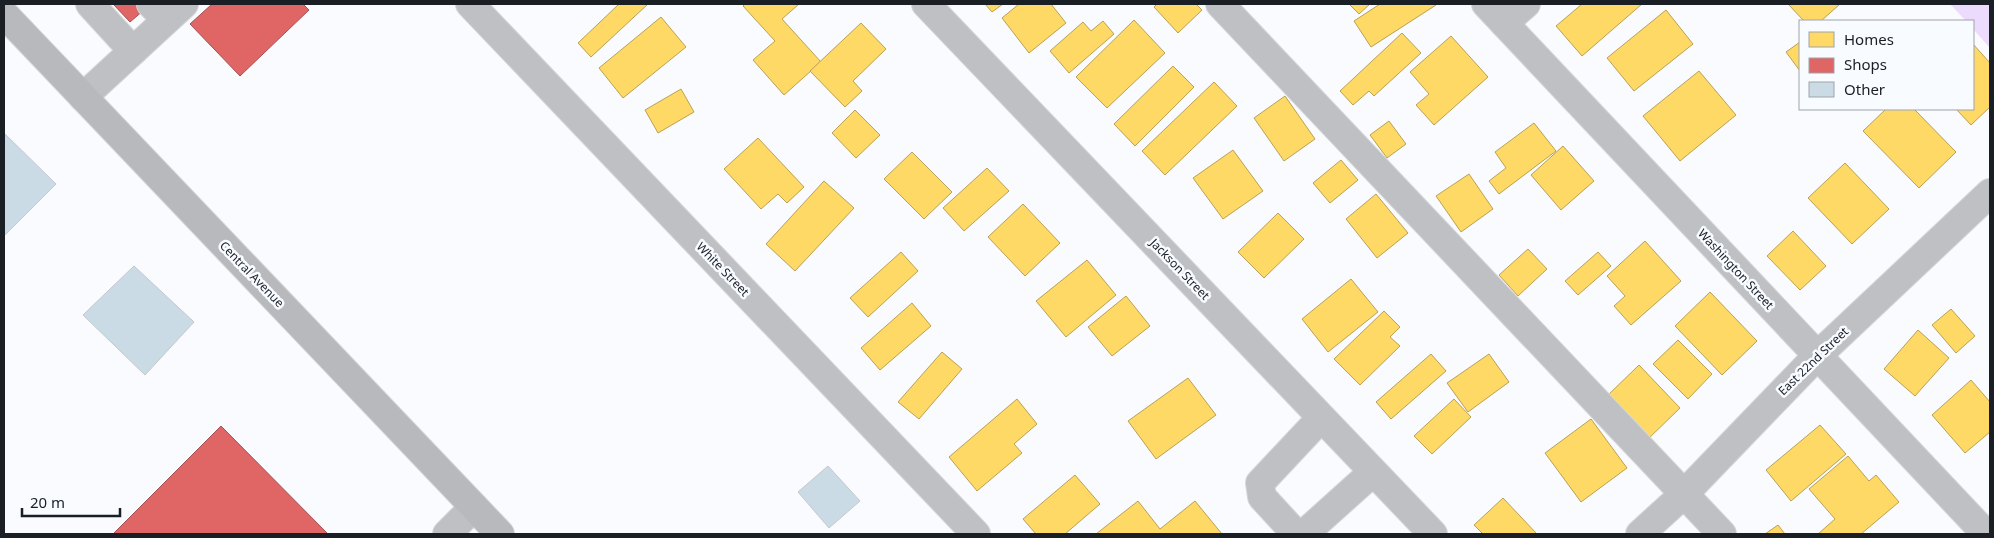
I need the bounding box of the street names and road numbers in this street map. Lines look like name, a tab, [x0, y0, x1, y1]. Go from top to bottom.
street label: Washington Street	[1694, 225, 1778, 313]
street label: Jackson Street	[1146, 234, 1214, 304]
street label: Central Avenue	[216, 237, 288, 311]
street label: White Street	[693, 238, 754, 300]
street label: East 22nd Street	[1774, 323, 1852, 399]

